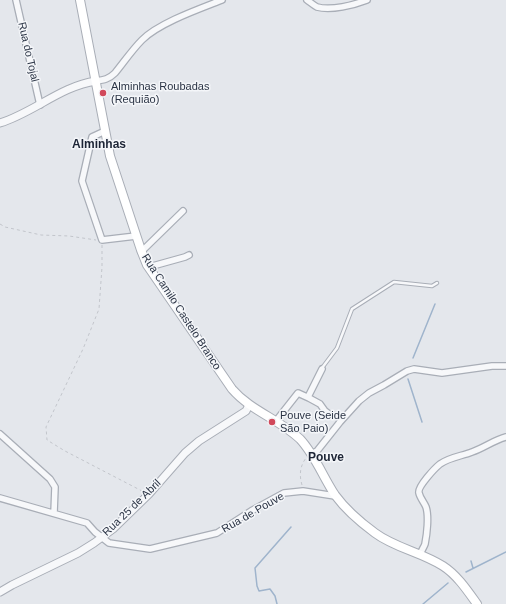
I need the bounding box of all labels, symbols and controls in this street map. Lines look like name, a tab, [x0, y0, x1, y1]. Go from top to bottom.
street label: Rua do Tojal	[15, 21, 41, 83]
place label: Alminhas Roubadas (Requião)	[111, 80, 209, 106]
marker: Alminhas Roubadas (Requião)	[98, 88, 108, 98]
district label: Alminhas	[72, 138, 126, 152]
street label: Rua Camilo Castelo Branco	[139, 251, 223, 373]
place label: Pouve (Seide São Paio)	[280, 409, 346, 435]
marker: Pouve (Seide São Paio)	[267, 417, 277, 427]
district label: Pouve	[308, 451, 344, 465]
street label: Rua 25 de Abril	[100, 477, 164, 539]
street label: Rua de Pouve	[220, 490, 286, 536]

